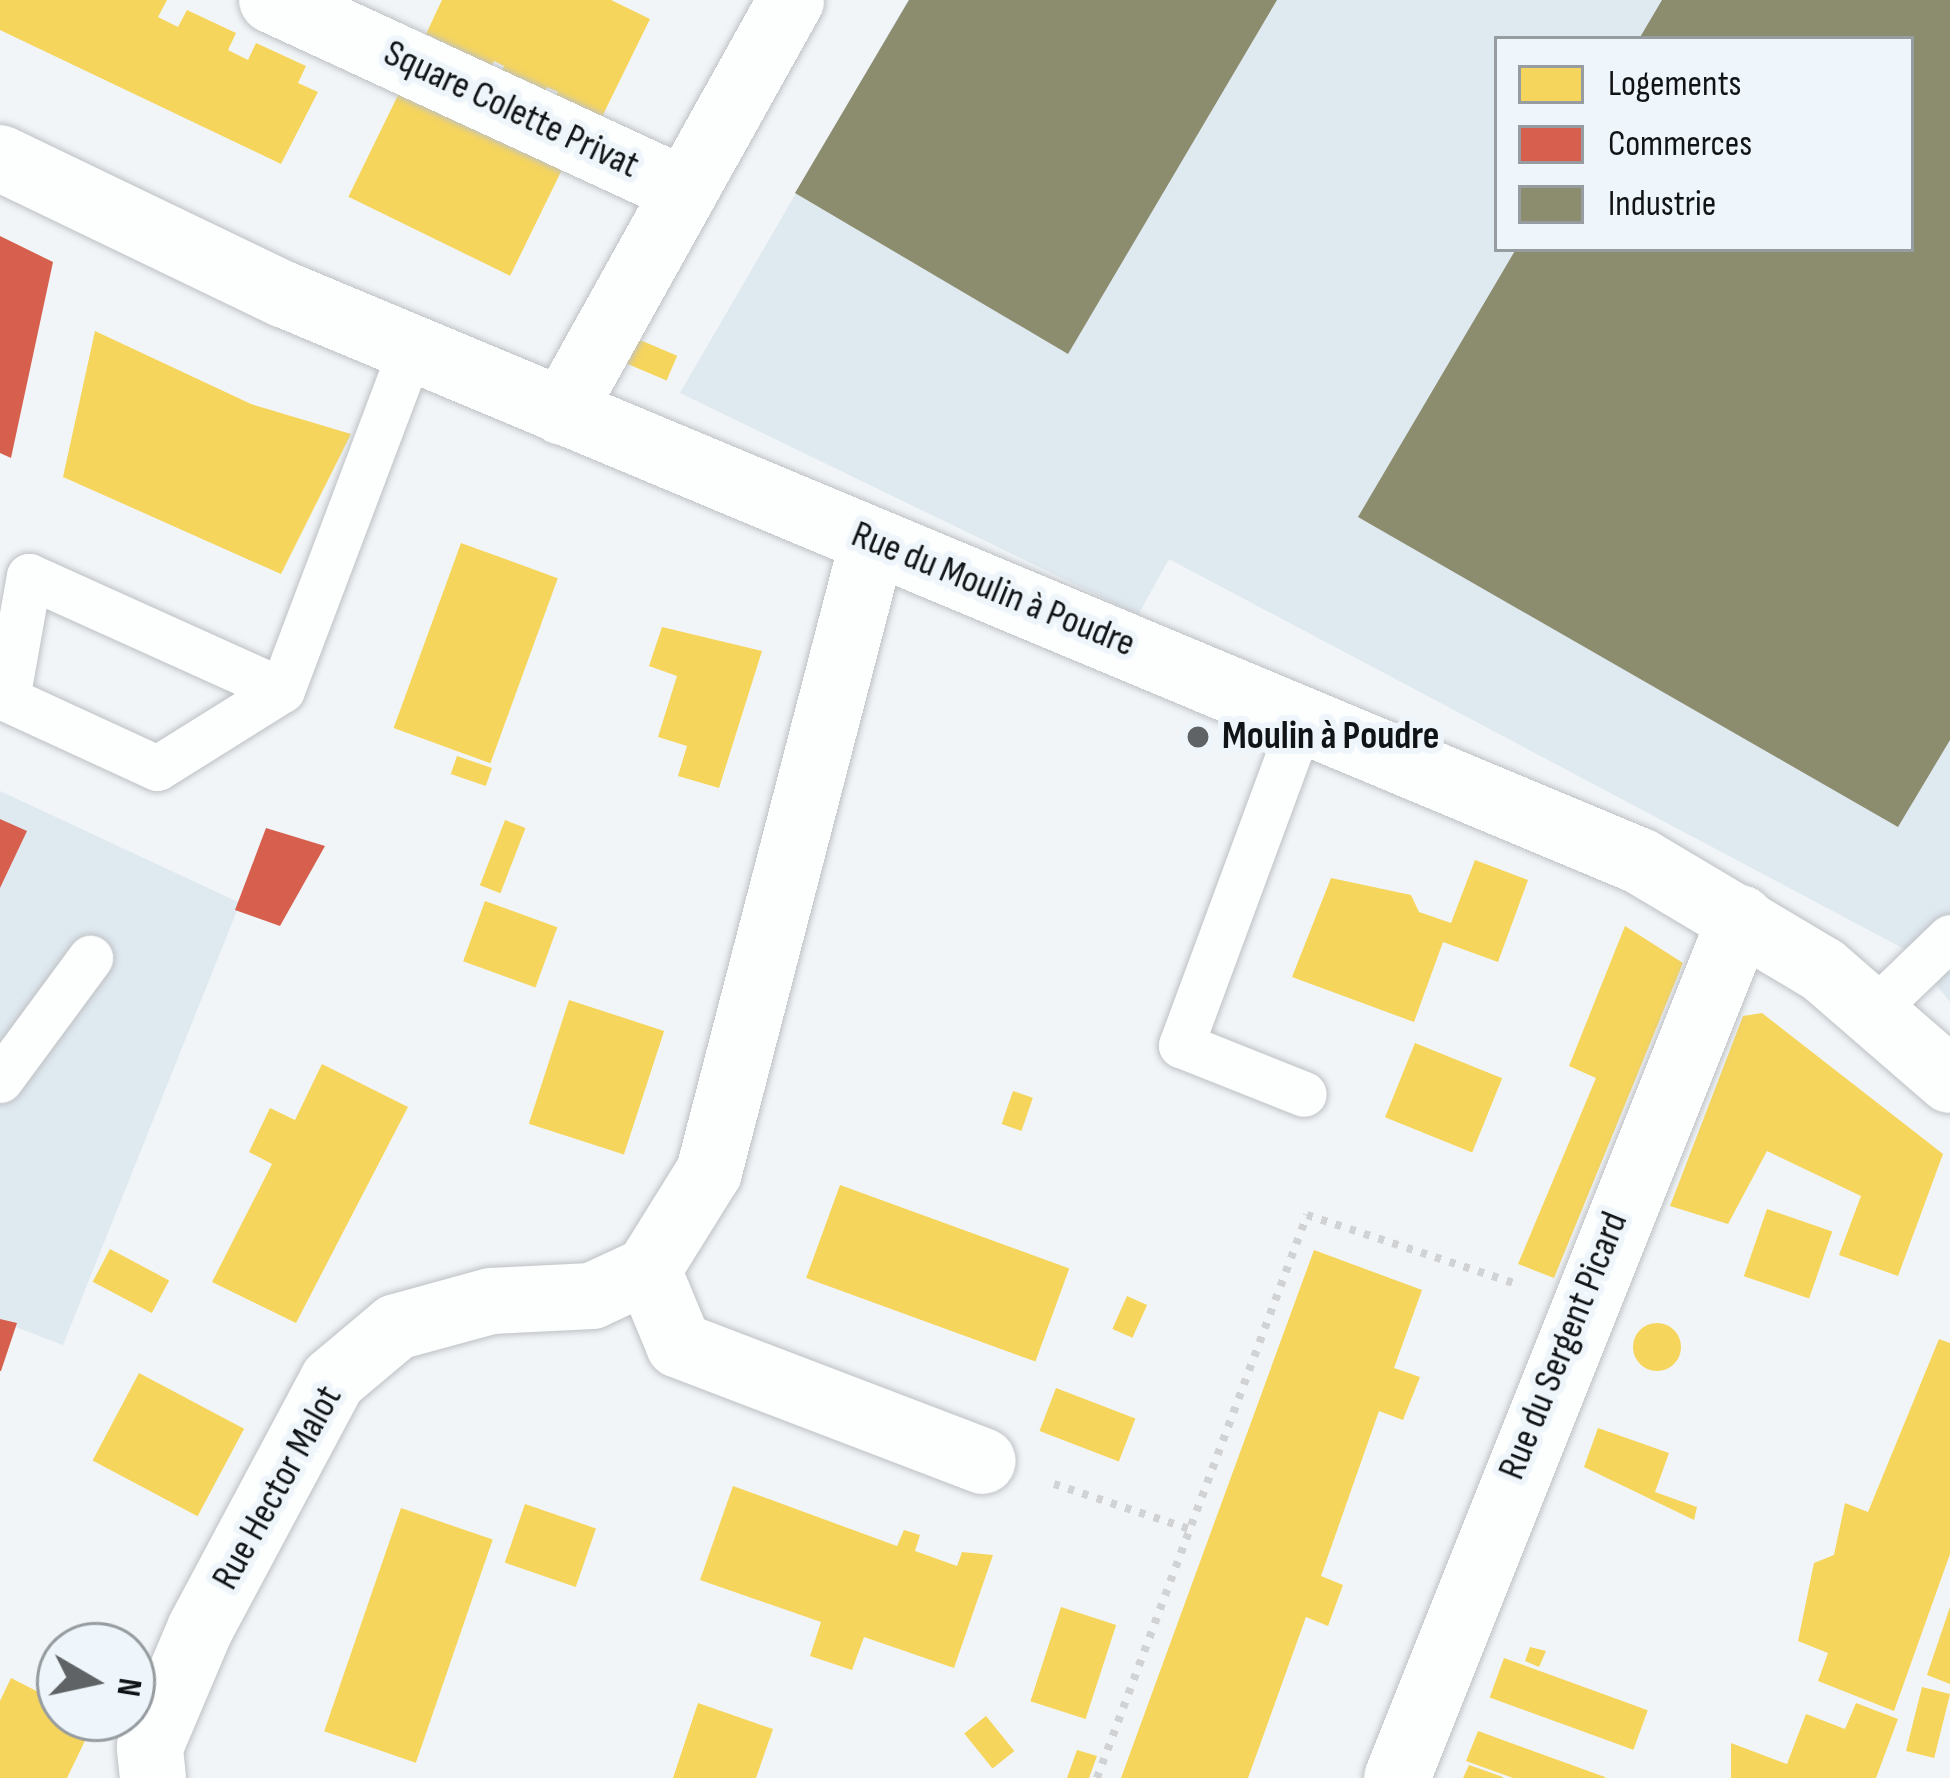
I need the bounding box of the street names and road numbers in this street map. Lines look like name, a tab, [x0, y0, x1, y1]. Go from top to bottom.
street label: Square Colette Privat	[376, 30, 646, 190]
street label: Rue du Moulin à Poudre	[844, 512, 1142, 668]
street label: Rue du Sergent Picard	[1489, 1205, 1639, 1487]
street label: Rue Hector Malot	[203, 1378, 353, 1598]

